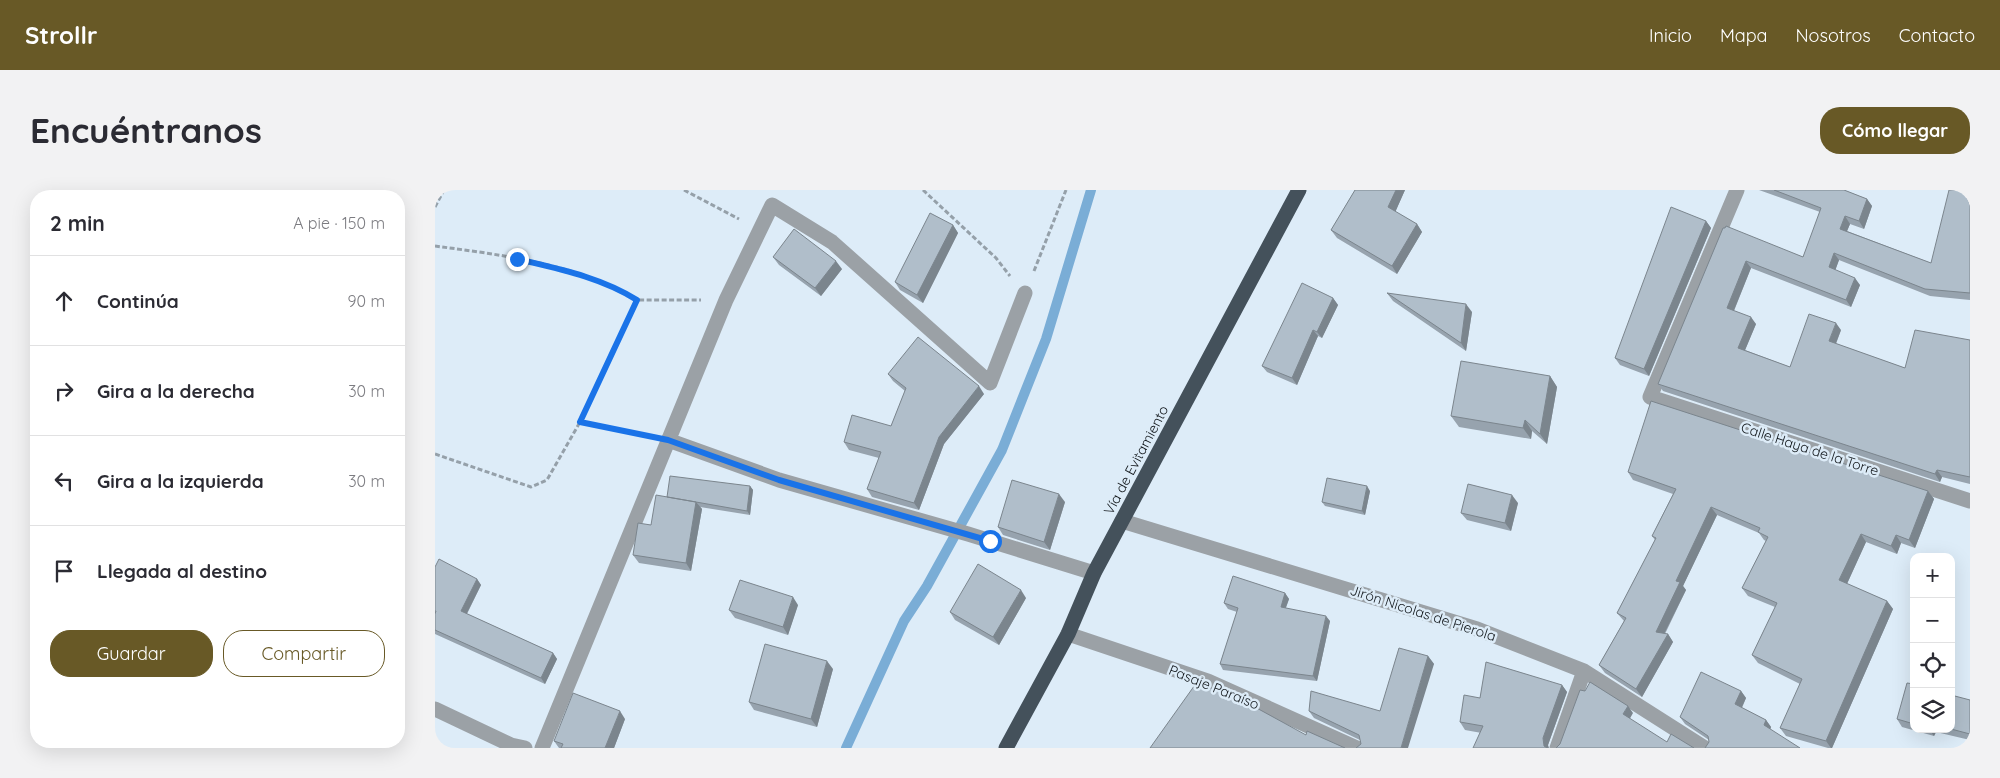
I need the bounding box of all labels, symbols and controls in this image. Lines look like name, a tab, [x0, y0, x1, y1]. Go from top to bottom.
text: Strollr	[25, 20, 97, 50]
text: Inicio	[1649, 24, 1692, 47]
text: Mapa	[1720, 24, 1768, 47]
text: Nosotros	[1796, 24, 1871, 47]
text: Contacto	[1899, 24, 1975, 47]
button: Cómo llegar	[1820, 107, 1970, 154]
text: Encuéntranos	[30, 108, 262, 152]
text: 2 min	[50, 210, 105, 236]
text: A pie · 150 m	[293, 213, 385, 233]
route end	[506, 248, 529, 271]
icon: ahead	[50, 287, 78, 315]
text: Continúa	[97, 289, 179, 313]
text: 90 m	[348, 291, 385, 311]
icon: right	[50, 377, 78, 405]
text: Gira a la derecha	[97, 379, 255, 403]
text: 30 m	[348, 381, 385, 401]
street label: Vía de Evitamiento	[1100, 402, 1172, 518]
street label: Calle Haya de la Torre	[1739, 418, 1881, 480]
icon: left	[50, 467, 78, 495]
text: Gira a la izquierda	[97, 469, 264, 493]
text: 30 m	[348, 471, 385, 491]
route start	[979, 530, 1002, 553]
map controls	[1910, 553, 1955, 733]
button: +	[1910, 553, 1955, 598]
icon: arrive	[50, 557, 78, 585]
text: Llegada al destino	[97, 559, 267, 583]
street label: Jirón Nicolas de Pierola	[1348, 581, 1498, 645]
button: −	[1910, 598, 1955, 643]
button: Guardar	[50, 630, 213, 677]
button: Compartir	[223, 630, 385, 677]
button: locate	[1910, 643, 1955, 688]
street label: Pasaje Paraíso	[1166, 661, 1262, 713]
button: layers	[1910, 688, 1955, 733]

